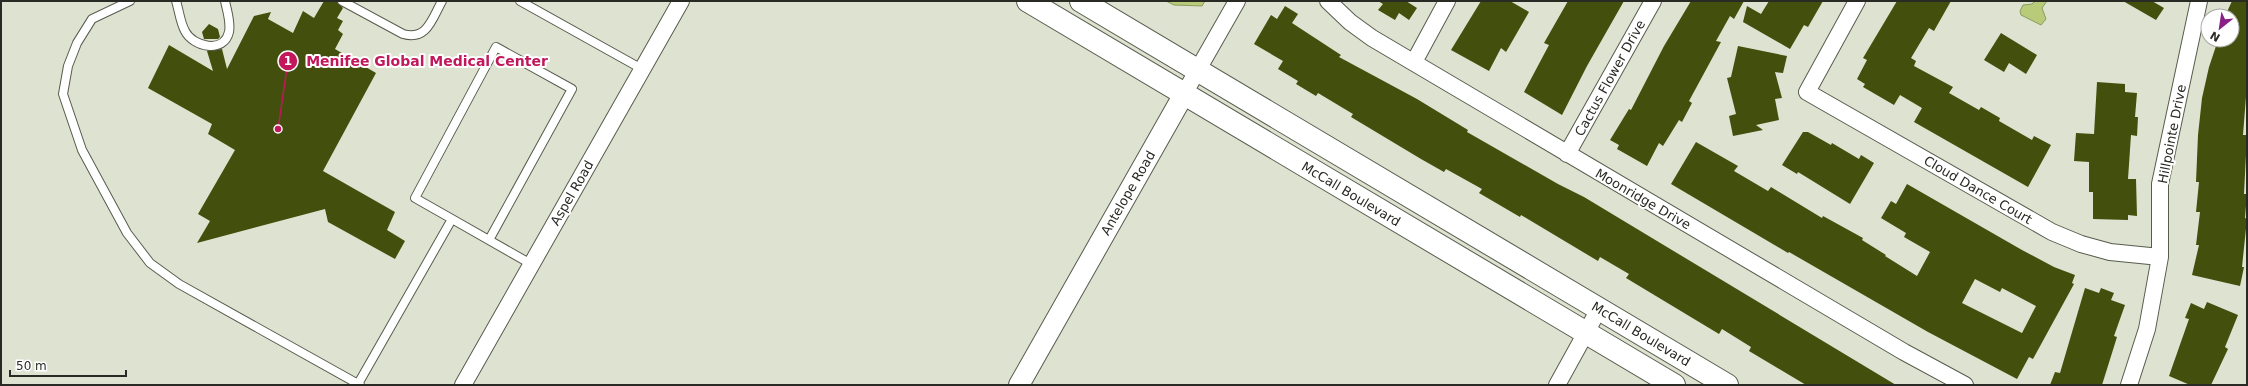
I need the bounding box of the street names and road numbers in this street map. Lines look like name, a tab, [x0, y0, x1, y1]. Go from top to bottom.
street label: Cactus Flower Drive	[1572, 17, 1648, 139]
street label: Hillpointe Drive	[2155, 83, 2189, 185]
street label: Antelope Road	[1098, 148, 1158, 238]
street label: Cloud Dance Court	[1921, 153, 2035, 227]
street label: Aspel Road	[547, 158, 597, 228]
street label: McCall Boulevard	[1299, 159, 1403, 229]
street label: Moonridge Drive	[1593, 166, 1693, 232]
street label: McCall Boulevard	[1589, 299, 1693, 369]

